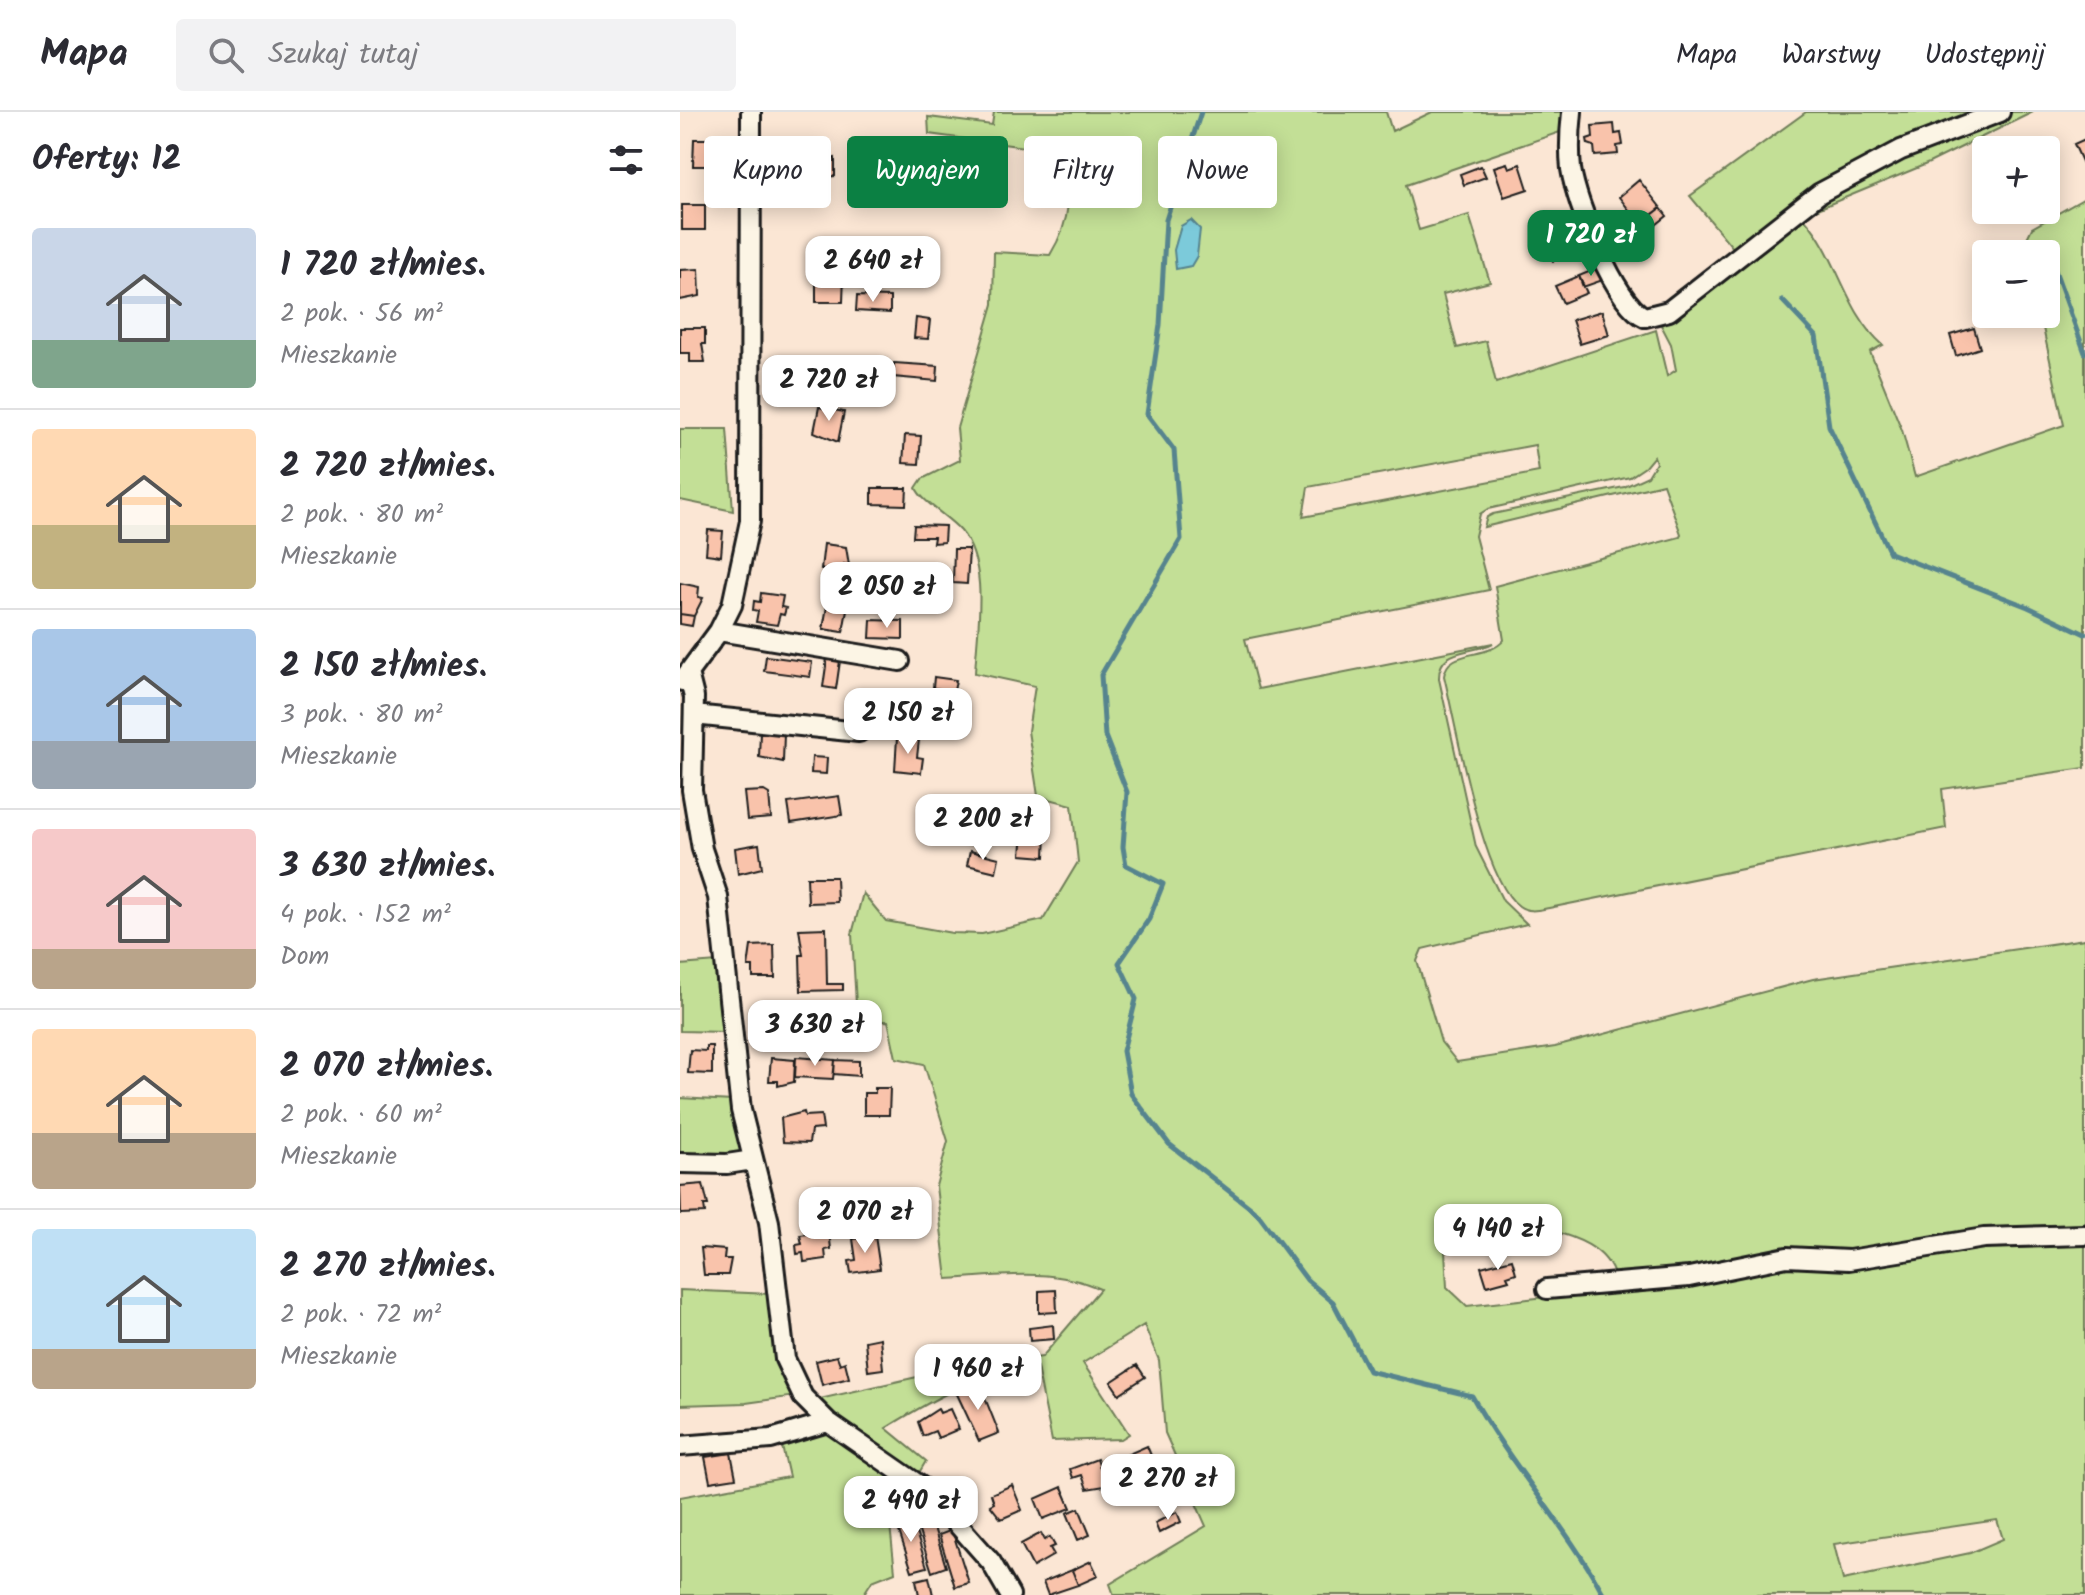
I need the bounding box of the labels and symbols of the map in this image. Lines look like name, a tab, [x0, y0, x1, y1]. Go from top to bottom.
pin: 1 720 zł	[1508, 210, 1674, 278]
pin: 2 640 zł	[790, 236, 956, 304]
pin: 2 720 zł	[746, 355, 912, 423]
pin: 2 050 zł	[804, 562, 970, 630]
pin: 2 150 zł	[825, 688, 991, 756]
pin: 2 200 zł	[900, 794, 1066, 862]
pin: 3 630 zł	[732, 1000, 898, 1068]
pin: 2 070 zł	[782, 1187, 948, 1255]
pin: 4 140 zł	[1415, 1204, 1581, 1272]
pin: 1 960 zł	[895, 1344, 1061, 1412]
pin: 2 270 zł	[1085, 1454, 1251, 1522]
pin: 2 490 zł	[828, 1476, 994, 1544]

